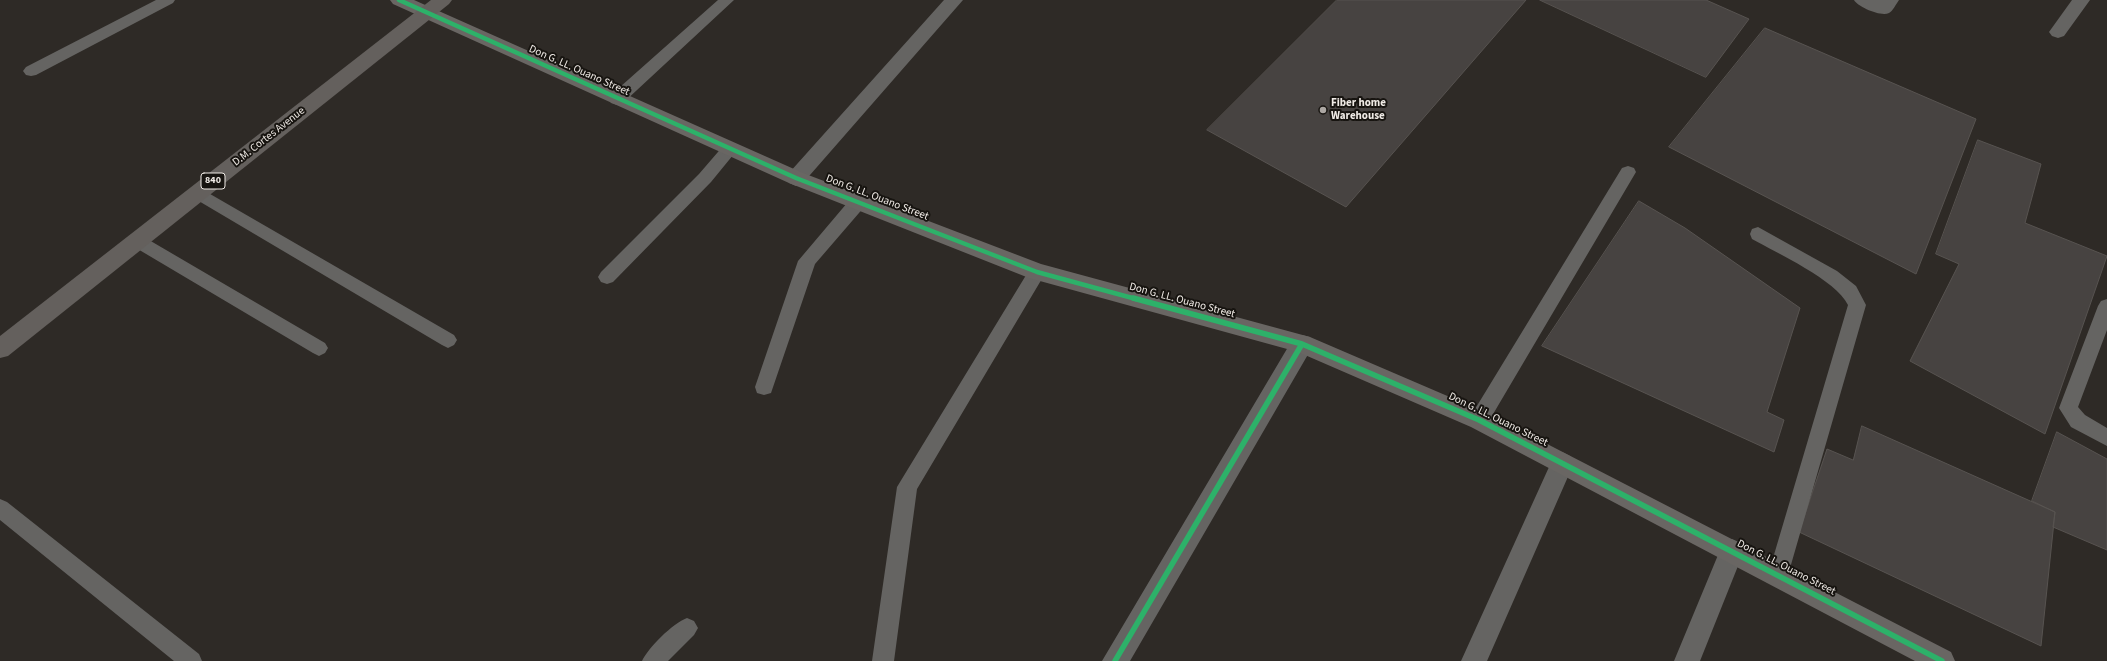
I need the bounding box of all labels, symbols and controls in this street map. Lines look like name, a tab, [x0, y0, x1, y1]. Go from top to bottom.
street label: Don G. LL. Ouano Street	[527, 43, 631, 99]
place label: Fiber home Warehouse	[1331, 97, 1386, 123]
street label: D.M. Cortes Avenue	[230, 105, 308, 169]
marker: Fiber home Warehouse	[1318, 105, 1328, 115]
street label: Don G. LL. Ouano Street	[824, 172, 930, 224]
road number: 840	[201, 173, 225, 189]
street label: Don G. LL. Ouano Street	[1128, 281, 1236, 321]
street label: Don G. LL. Ouano Street	[1446, 390, 1550, 450]
street label: Don G. LL. Ouano Street	[1735, 537, 1837, 599]

